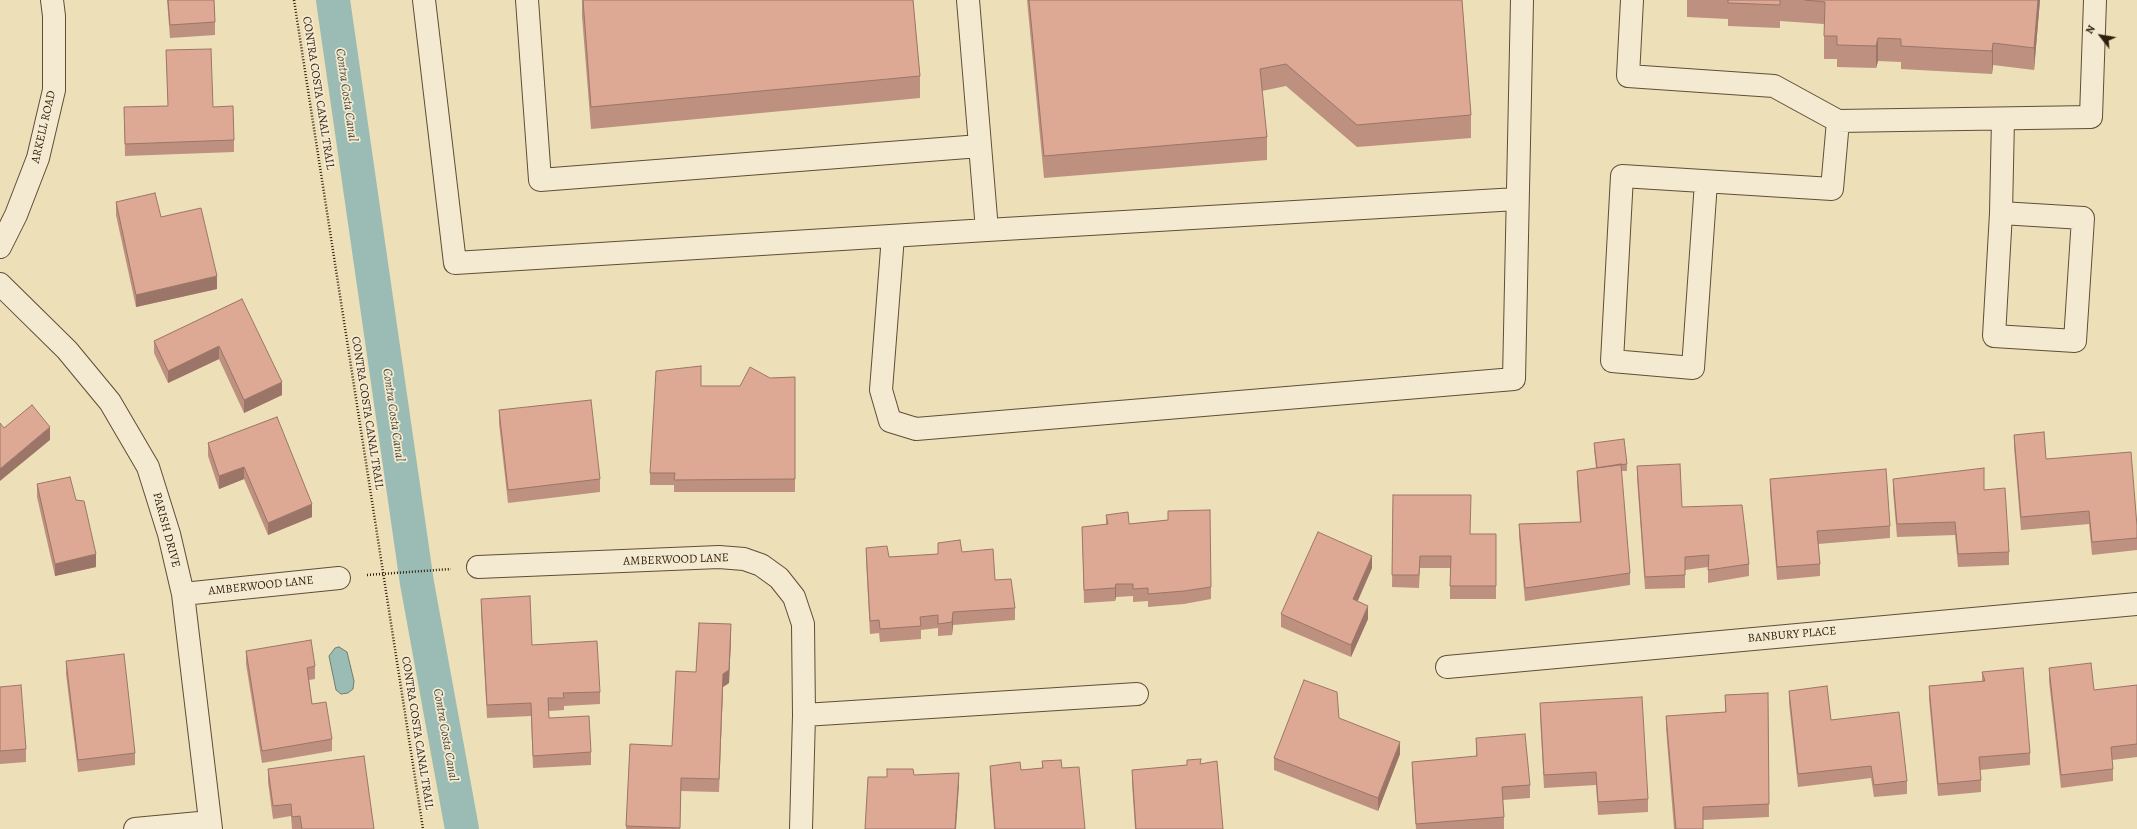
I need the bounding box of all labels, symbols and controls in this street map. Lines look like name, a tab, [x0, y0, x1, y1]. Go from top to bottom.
street label: CONTRA COSTA CANAL TRAIL	[299, 15, 337, 171]
north arrow	[2081, 16, 2121, 56]
text: N	[2082, 22, 2099, 37]
water label: Contra Costa Canal	[332, 47, 360, 143]
street label: ARKELL ROAD	[29, 89, 59, 165]
street label: CONTRA COSTA CANAL TRAIL	[348, 335, 386, 491]
water label: Contra Costa Canal	[379, 367, 407, 463]
street label: PARISH DRIVE	[149, 491, 183, 569]
street label: AMBERWOOD LANE	[623, 551, 729, 569]
street label: AMBERWOOD LANE	[208, 573, 314, 599]
street label: BANBURY PLACE	[1747, 624, 1837, 646]
street label: CONTRA COSTA CANAL TRAIL	[398, 655, 436, 811]
water label: Contra Costa Canal	[429, 687, 461, 783]

